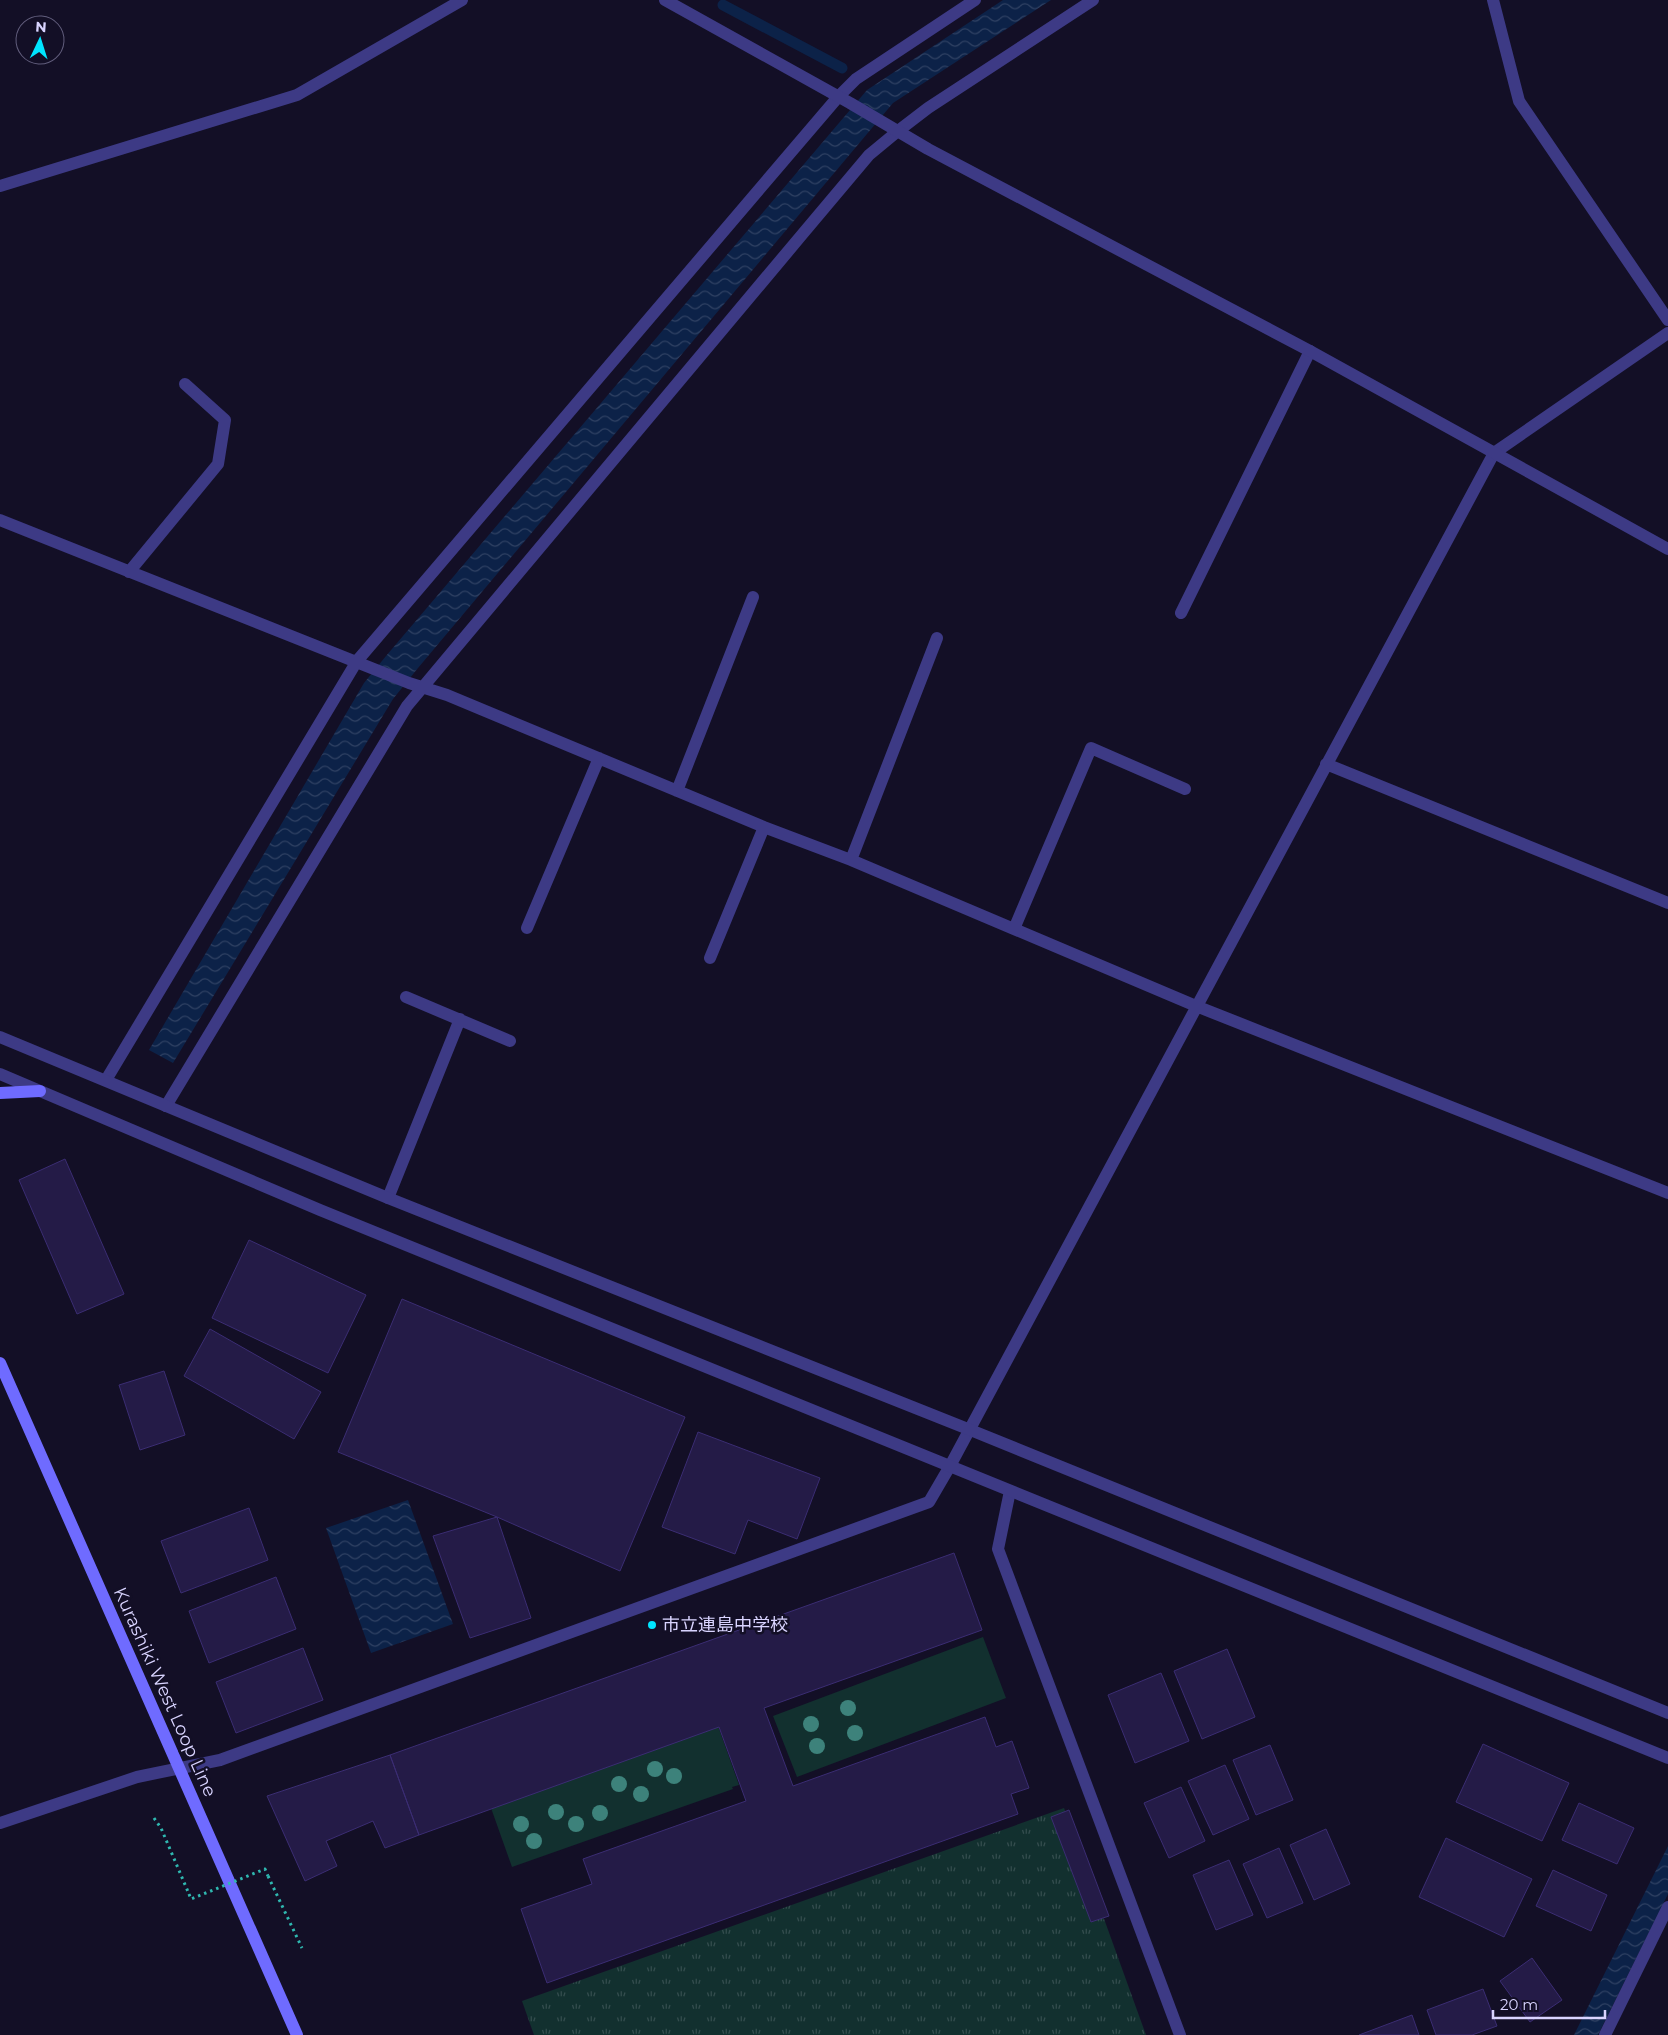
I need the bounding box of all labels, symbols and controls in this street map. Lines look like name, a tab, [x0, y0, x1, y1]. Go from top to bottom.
north arrow	[15, 15, 65, 65]
text: N	[35, 18, 47, 36]
street label: Kurashiki West Loop Line	[109, 1584, 221, 1800]
place label: 市立連島中学校	[662, 1614, 788, 1636]
marker: 市立連島中学校	[646, 1619, 658, 1631]
scale bar	[1493, 1988, 1606, 2020]
text: 20 m	[1500, 1995, 1538, 2014]

